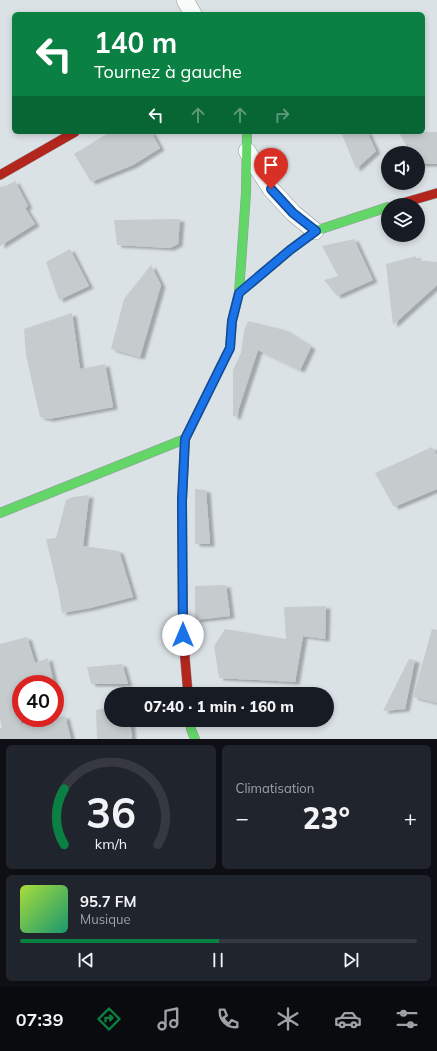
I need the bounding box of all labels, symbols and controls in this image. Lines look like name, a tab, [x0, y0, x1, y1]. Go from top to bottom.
text: 140 m	[94, 25, 177, 60]
icon: left	[28, 28, 80, 80]
text: Tournez à gauche	[94, 60, 242, 83]
icon: left	[145, 104, 167, 126]
icon: ahead	[187, 104, 209, 126]
icon: ahead	[229, 104, 251, 126]
icon: right	[271, 104, 293, 126]
map controls	[381, 146, 425, 242]
button: sound	[381, 146, 425, 190]
pin	[254, 148, 288, 189]
icon: arrive	[260, 154, 282, 176]
button: layers	[381, 198, 425, 242]
position arrow	[162, 614, 204, 656]
speed limit sign: 40	[12, 675, 64, 727]
text: 07:40 · 1 min · 160 m	[144, 697, 294, 716]
text: Climatisation	[236, 780, 314, 796]
text: 36	[86, 786, 136, 838]
text: 23°	[302, 799, 350, 837]
text: −	[236, 804, 249, 832]
text: +	[404, 804, 417, 832]
text: km/h	[95, 835, 127, 853]
text: 95.7 FM	[80, 892, 136, 911]
text: Musique	[80, 911, 131, 927]
icon: previous	[75, 949, 97, 971]
icon: pause	[207, 949, 229, 971]
icon: next	[340, 949, 362, 971]
icon: directions	[95, 1005, 123, 1033]
icon: music	[155, 1005, 183, 1033]
icon: phone	[214, 1005, 242, 1033]
icon: climate	[274, 1005, 302, 1033]
icon: car	[334, 1005, 362, 1033]
icon: filters	[393, 1005, 421, 1033]
text: 07:39	[16, 1008, 63, 1031]

